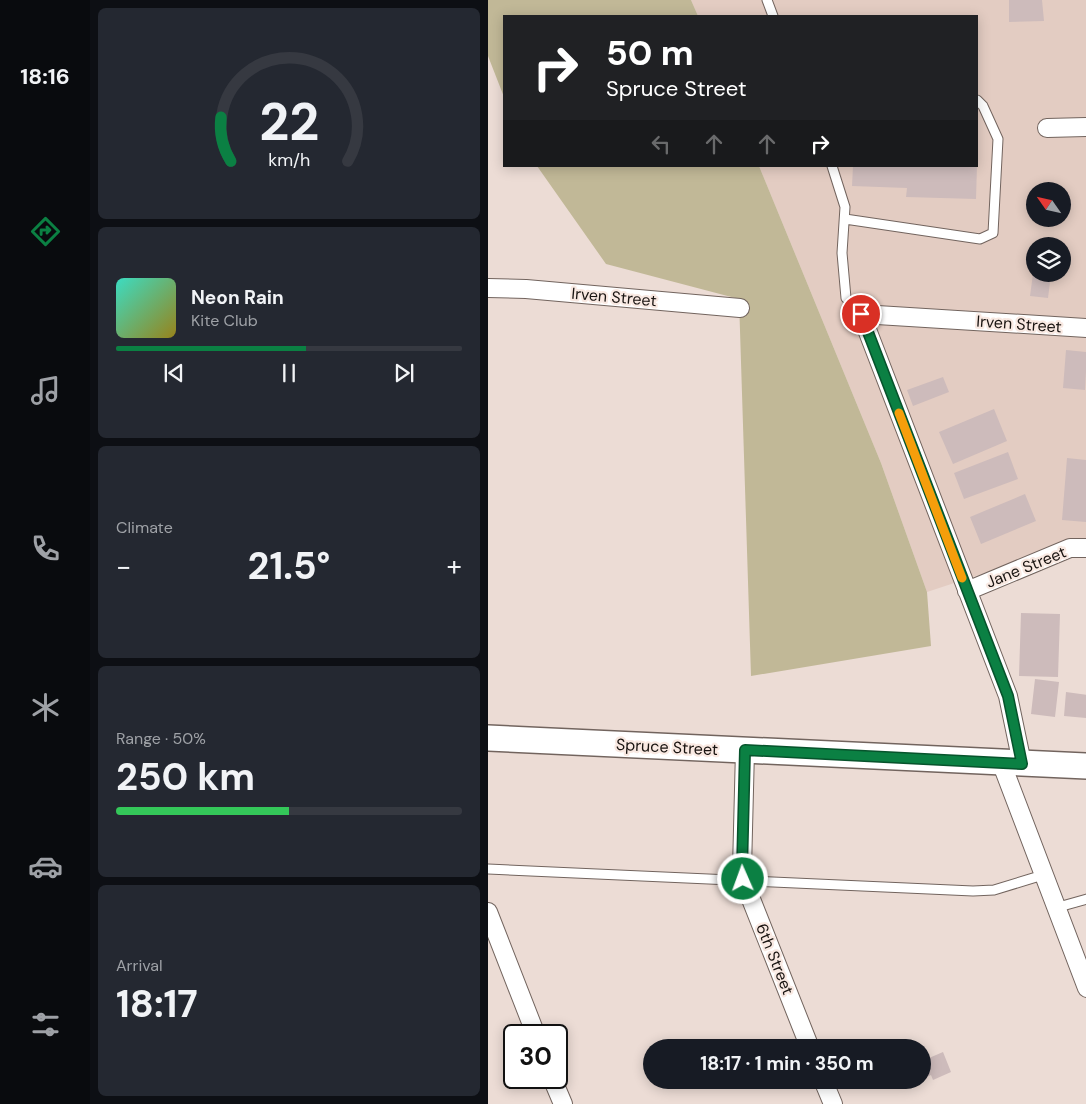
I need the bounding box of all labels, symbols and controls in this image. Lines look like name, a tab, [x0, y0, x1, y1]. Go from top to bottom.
text: 50 m	[606, 30, 694, 76]
icon: right	[523, 35, 588, 100]
text: 18:16	[20, 62, 70, 91]
text: Spruce Street	[606, 74, 747, 103]
text: 22	[259, 88, 319, 156]
icon: left	[647, 130, 675, 158]
icon: ahead	[700, 130, 728, 158]
icon: ahead	[753, 130, 781, 158]
icon: right	[806, 130, 834, 158]
text: km/h	[268, 148, 310, 172]
north arrow	[1026, 182, 1070, 228]
map controls	[1026, 182, 1071, 282]
icon: directions	[28, 214, 63, 249]
button: layers	[1026, 237, 1071, 282]
street label: Irven Street	[570, 283, 658, 311]
text: Neon Rain	[191, 285, 284, 310]
pin	[840, 293, 882, 335]
icon: arrive	[847, 300, 875, 328]
text: Kite Club	[191, 310, 258, 331]
street label: Irven Street	[976, 311, 1062, 337]
icon: previous	[160, 359, 188, 387]
icon: pause	[275, 359, 303, 387]
icon: next	[390, 359, 418, 387]
icon: music	[28, 373, 63, 408]
text: Climate	[116, 517, 173, 538]
icon: phone	[28, 531, 63, 566]
text: 21.5°	[248, 541, 330, 591]
street label: Jane Street	[983, 541, 1069, 593]
text: −	[116, 548, 131, 585]
text: +	[447, 548, 462, 585]
icon: climate	[28, 690, 63, 725]
text: Range · 50%	[116, 728, 206, 749]
street label: Spruce Street	[615, 734, 719, 760]
text: 250 km	[116, 752, 255, 802]
icon: car	[28, 849, 63, 884]
position arrow	[716, 852, 768, 904]
street label: 6th Street	[751, 920, 799, 998]
text: Arrival	[116, 955, 163, 976]
text: 18:17	[116, 979, 198, 1029]
icon: filters	[28, 1007, 63, 1042]
speed limit sign: 30	[503, 1024, 568, 1089]
text: 18:17 · 1 min · 350 m	[700, 1051, 874, 1076]

